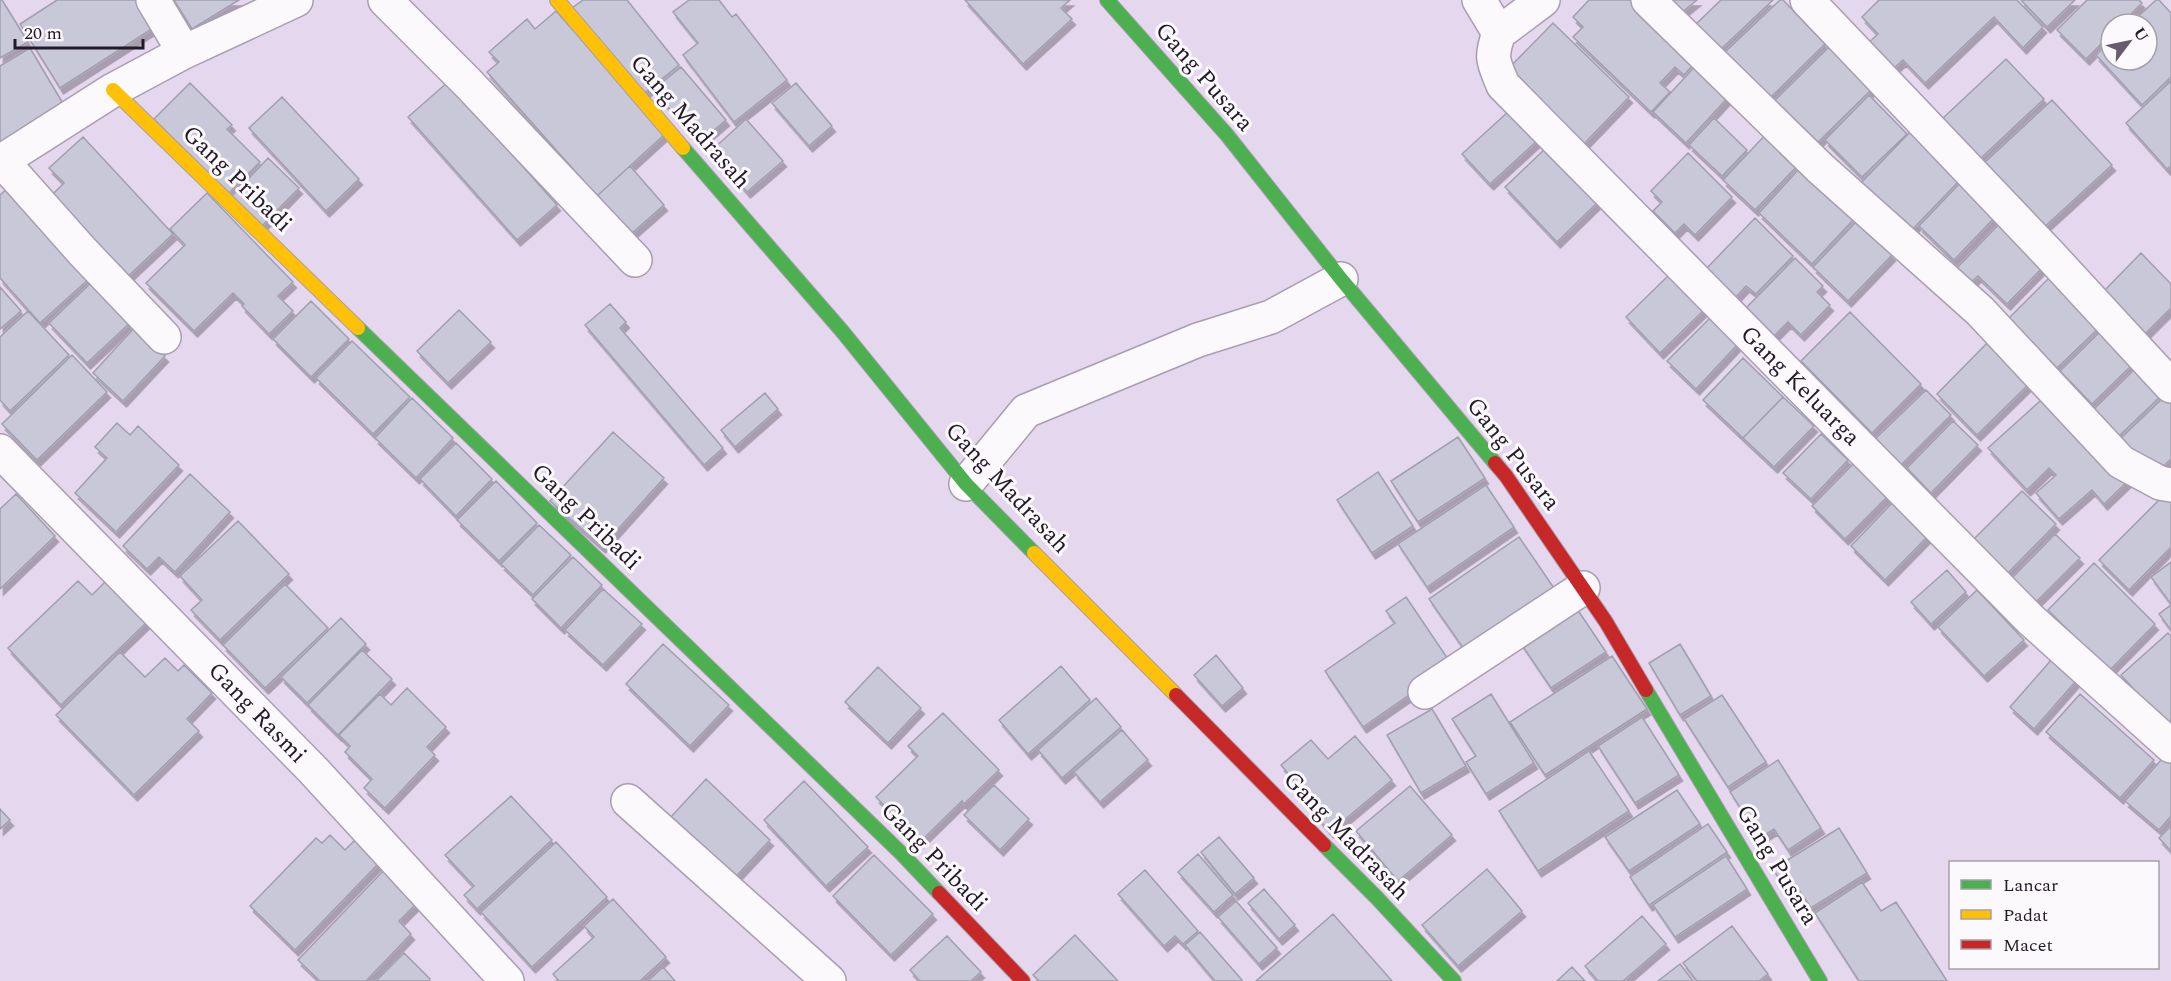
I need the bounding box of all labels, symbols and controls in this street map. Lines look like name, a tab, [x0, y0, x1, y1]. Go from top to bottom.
scale bar	[15, 12, 142, 50]
north arrow	[2099, 12, 2159, 72]
street label: Gang Pusara	[1146, 14, 1262, 140]
text: 20 m	[24, 20, 62, 47]
text: U	[2127, 23, 2155, 47]
street label: Gang Madrasah	[621, 47, 759, 198]
street label: Gang Pribadi	[174, 117, 300, 241]
street label: Gang Keluarga	[1731, 317, 1869, 455]
street label: Gang Pusara	[1457, 390, 1569, 519]
street label: Gang Madrasah	[936, 414, 1078, 562]
street label: Gang Pribadi	[523, 455, 649, 579]
street label: Gang Rasmi	[199, 654, 315, 772]
street label: Gang Madrasah	[1274, 763, 1418, 909]
street label: Gang Pribadi	[872, 794, 996, 920]
street label: Gang Pusara	[1727, 798, 1827, 933]
legend	[1949, 861, 2159, 969]
text: Lancar	[2003, 872, 2058, 899]
text: Padat	[2003, 902, 2048, 929]
text: Macet	[2003, 932, 2053, 959]

